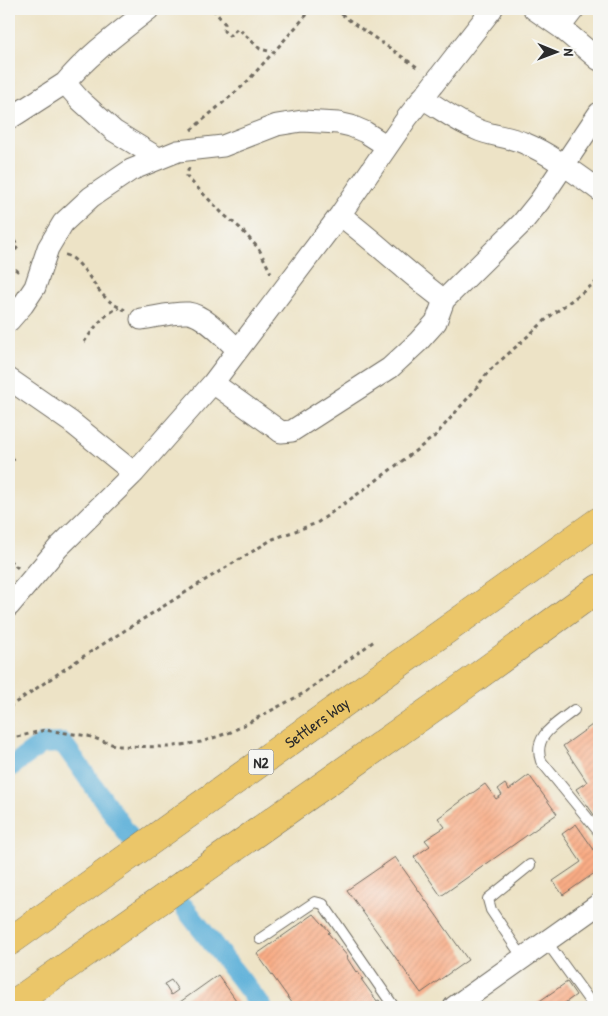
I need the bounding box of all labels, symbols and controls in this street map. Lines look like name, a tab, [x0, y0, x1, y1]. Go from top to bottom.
north arrow	[530, 28, 580, 78]
text: N	[560, 48, 579, 57]
street label: Settlers Way	[280, 692, 354, 753]
road number: N2	[248, 750, 274, 774]

